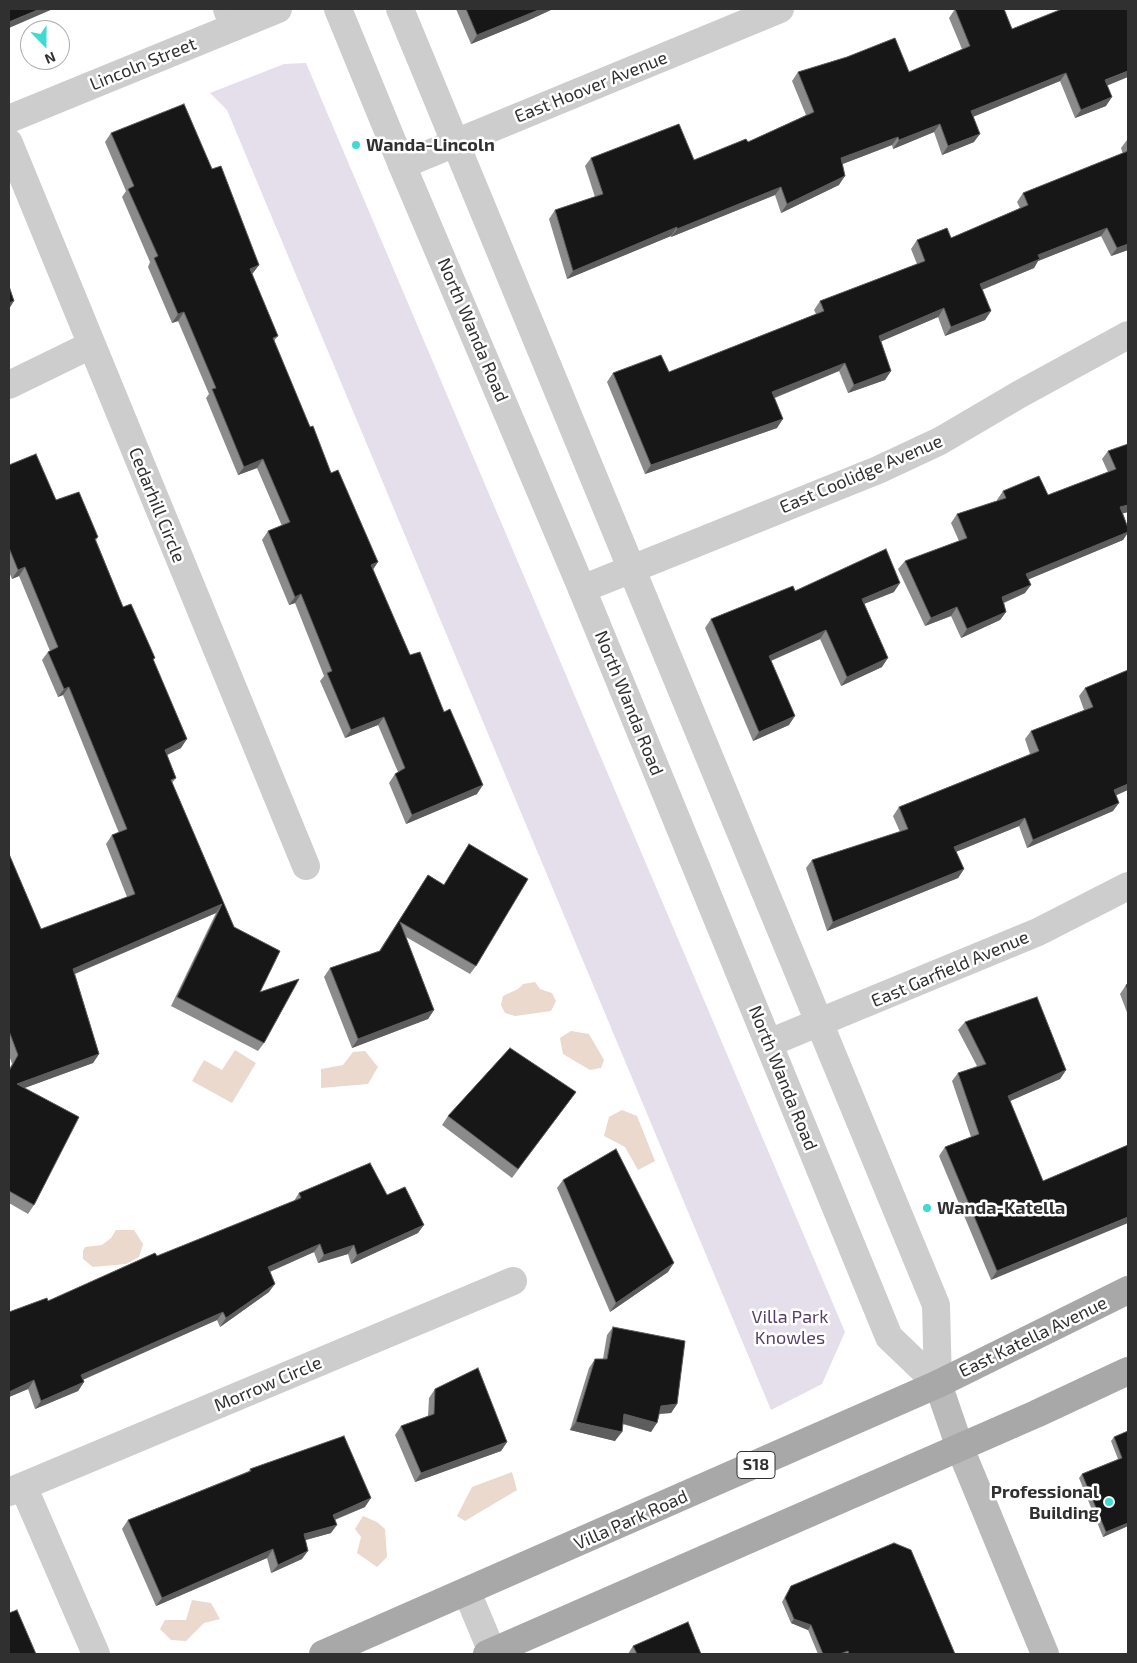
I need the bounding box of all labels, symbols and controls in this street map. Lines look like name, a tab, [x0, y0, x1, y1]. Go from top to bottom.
north arrow	[20, 20, 70, 70]
street label: Lincoln Street	[87, 33, 199, 95]
street label: East Hoover Avenue	[511, 46, 671, 128]
text: N	[43, 49, 58, 68]
place label: Wanda-Lincoln	[366, 134, 495, 156]
marker: Wanda-Lincoln	[350, 139, 362, 151]
street label: North Wanda Road	[433, 255, 513, 405]
street label: East Coolidge Avenue	[776, 430, 946, 518]
street label: Cedarhill Circle	[124, 444, 190, 566]
street label: North Wanda Road	[590, 627, 668, 779]
street label: East Garfield Avenue	[868, 926, 1032, 1012]
street label: North Wanda Road	[744, 1002, 822, 1154]
place label: Wanda-Katella	[937, 1197, 1065, 1219]
marker: Wanda-Katella	[921, 1202, 933, 1214]
street label: East Katella Avenue	[955, 1292, 1111, 1382]
park label: Villa Park Knowles	[752, 1306, 828, 1348]
street label: Morrow Circle	[211, 1352, 325, 1416]
road number: S18	[737, 1452, 775, 1478]
place label: Professional Building	[991, 1481, 1099, 1524]
street label: Villa Park Road	[571, 1485, 691, 1555]
marker: Professional Building	[1103, 1496, 1115, 1508]

